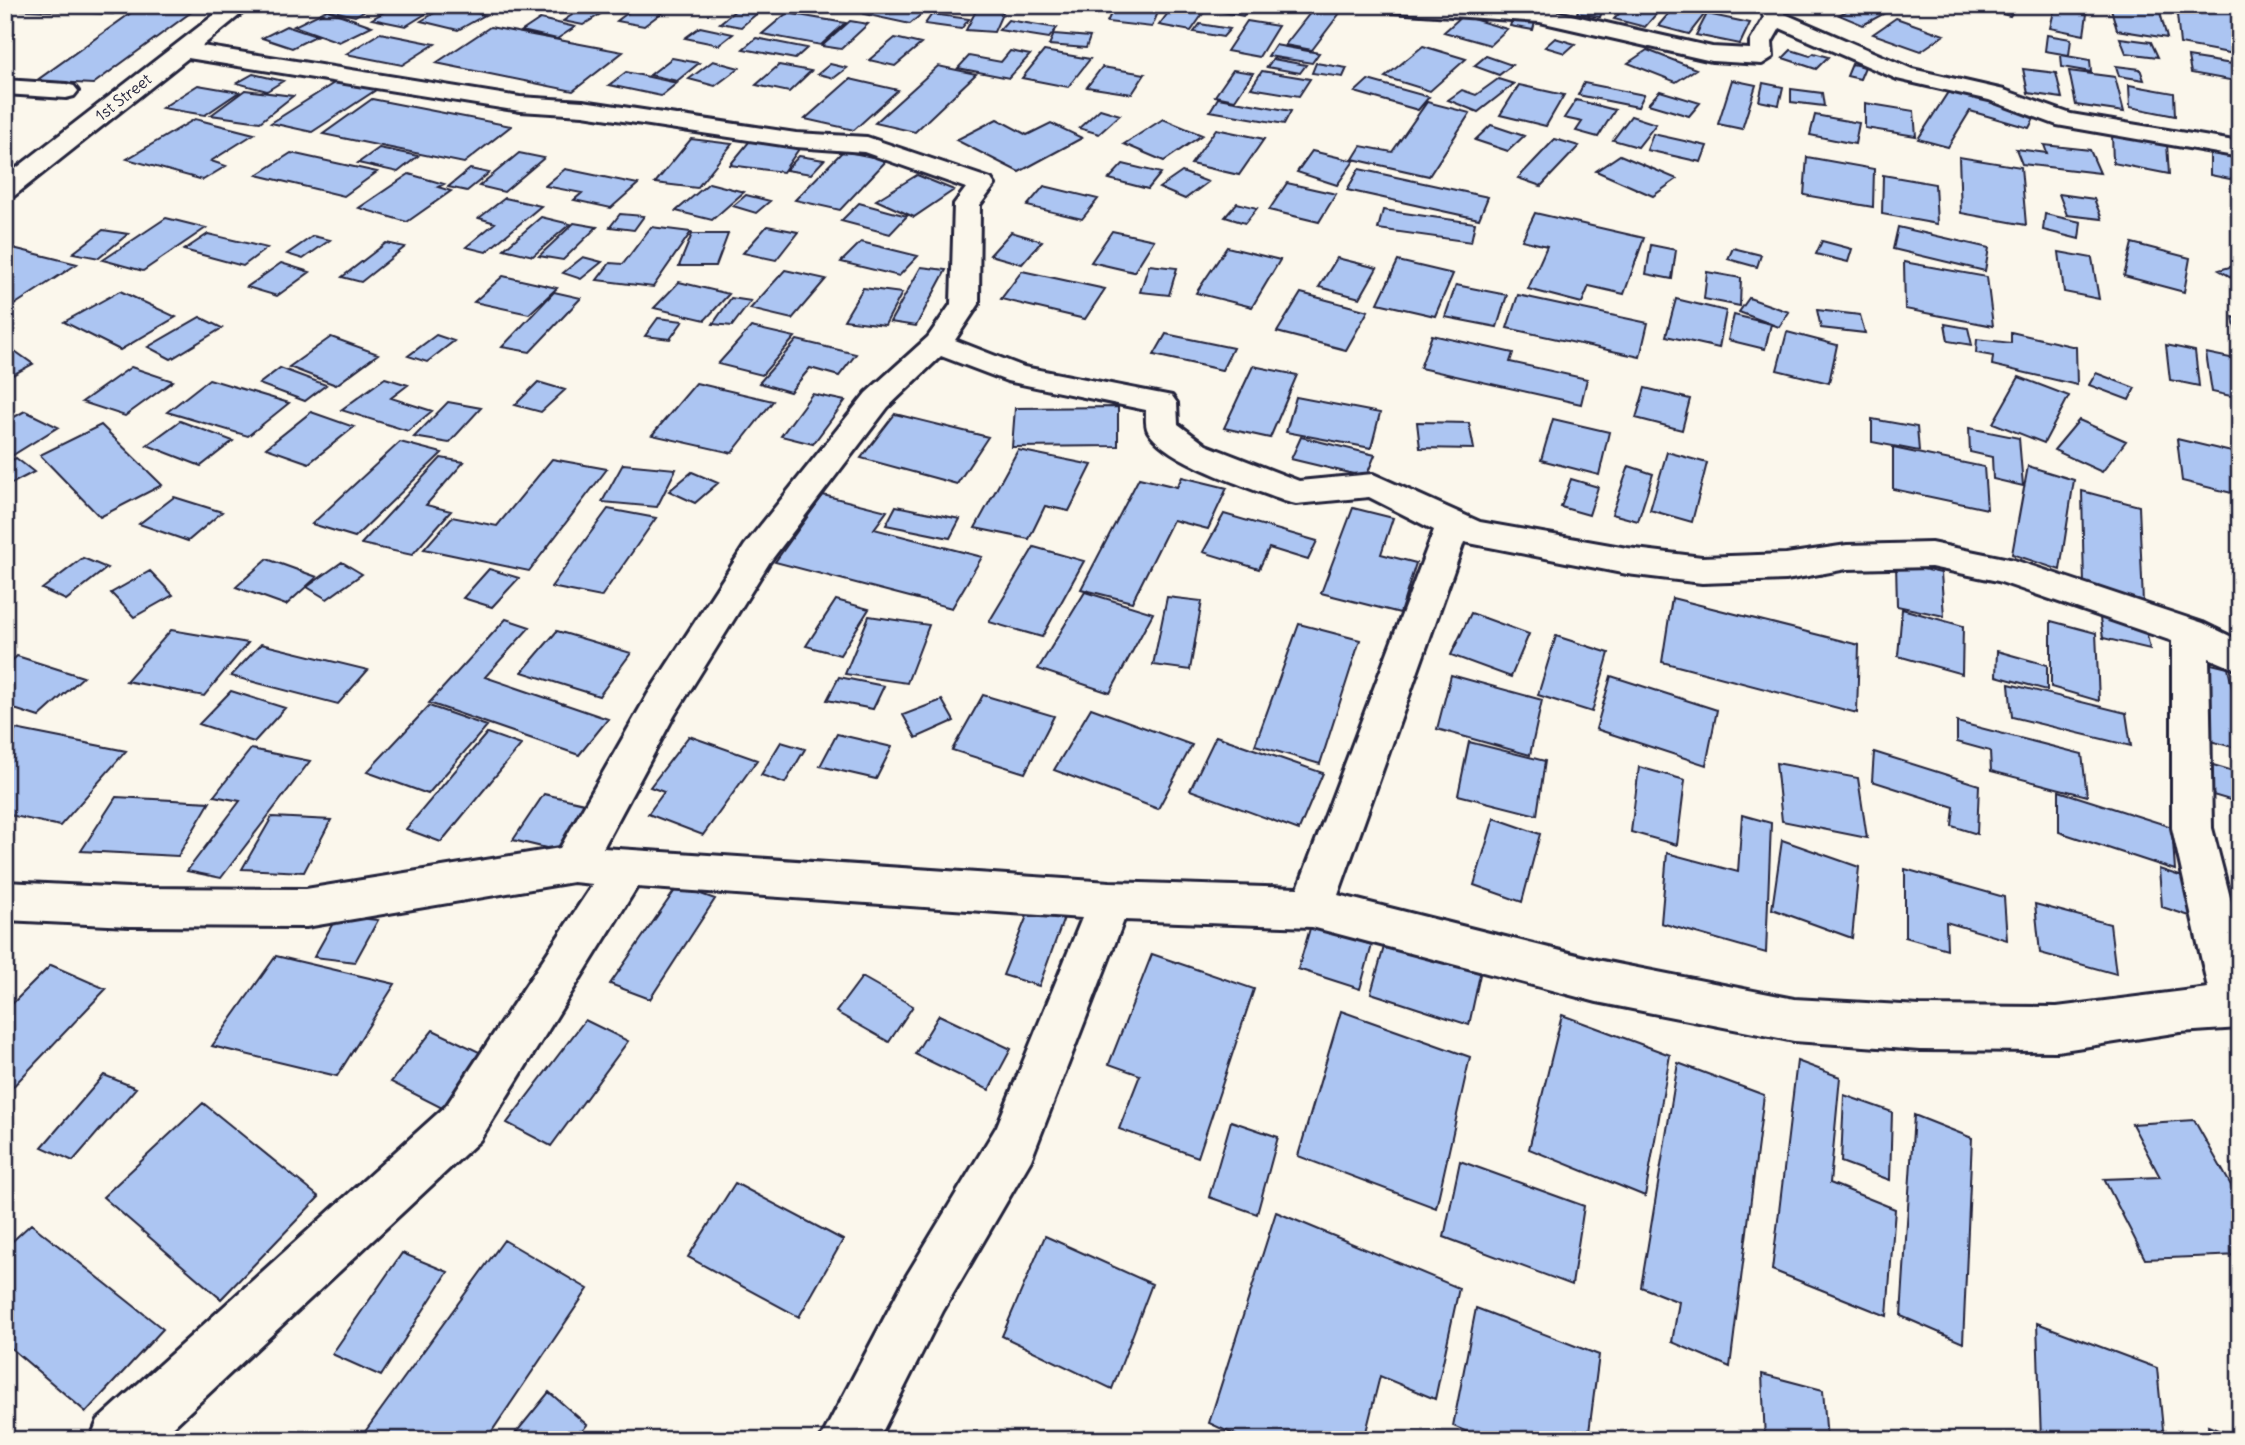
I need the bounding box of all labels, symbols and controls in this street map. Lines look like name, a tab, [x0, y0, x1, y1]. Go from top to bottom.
street label: 1st Street	[91, 69, 155, 125]

